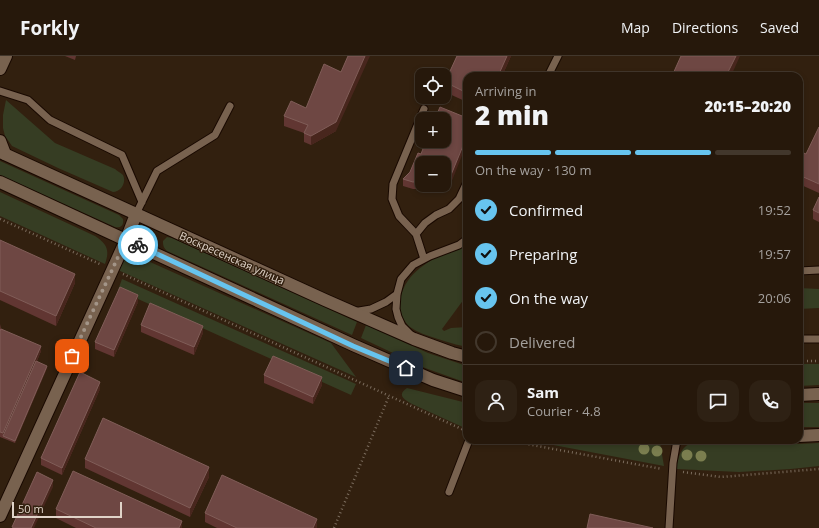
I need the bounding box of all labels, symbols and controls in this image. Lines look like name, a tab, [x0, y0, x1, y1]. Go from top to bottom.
text: Forkly	[20, 15, 79, 41]
text: Map	[621, 18, 650, 37]
text: Directions	[672, 18, 738, 37]
text: Saved	[760, 18, 799, 37]
map controls	[415, 68, 451, 192]
button: locate	[415, 68, 451, 104]
text: Arriving in	[475, 82, 537, 100]
text: 20:15–20:20	[705, 96, 791, 116]
text: 2 min	[475, 97, 549, 133]
button: +	[415, 112, 451, 148]
button: −	[415, 156, 451, 192]
text: On the way · 130 m	[475, 161, 591, 179]
icon: check	[475, 199, 497, 221]
text: Confirmed	[509, 200, 583, 220]
text: 19:52	[758, 201, 791, 219]
courier	[118, 225, 158, 265]
street label: Воскресенская улица	[177, 228, 287, 288]
icon: bike	[127, 234, 149, 256]
icon: check	[475, 243, 497, 265]
text: Preparing	[509, 244, 577, 264]
text: 19:57	[758, 245, 791, 263]
icon: check	[475, 287, 497, 309]
text: On the way	[509, 288, 588, 308]
text: 20:06	[758, 289, 791, 307]
text: Delivered	[509, 332, 576, 352]
pin	[55, 339, 89, 373]
icon: bag	[61, 345, 83, 367]
pin	[389, 351, 423, 385]
icon: home	[395, 357, 417, 379]
button: person	[475, 380, 517, 422]
button: chat	[697, 380, 739, 422]
button: phone	[749, 380, 791, 422]
text: Sam	[527, 382, 559, 402]
text: Courier · 4.8	[527, 402, 601, 420]
scale bar	[12, 500, 122, 519]
text: 50 m	[18, 501, 44, 516]

